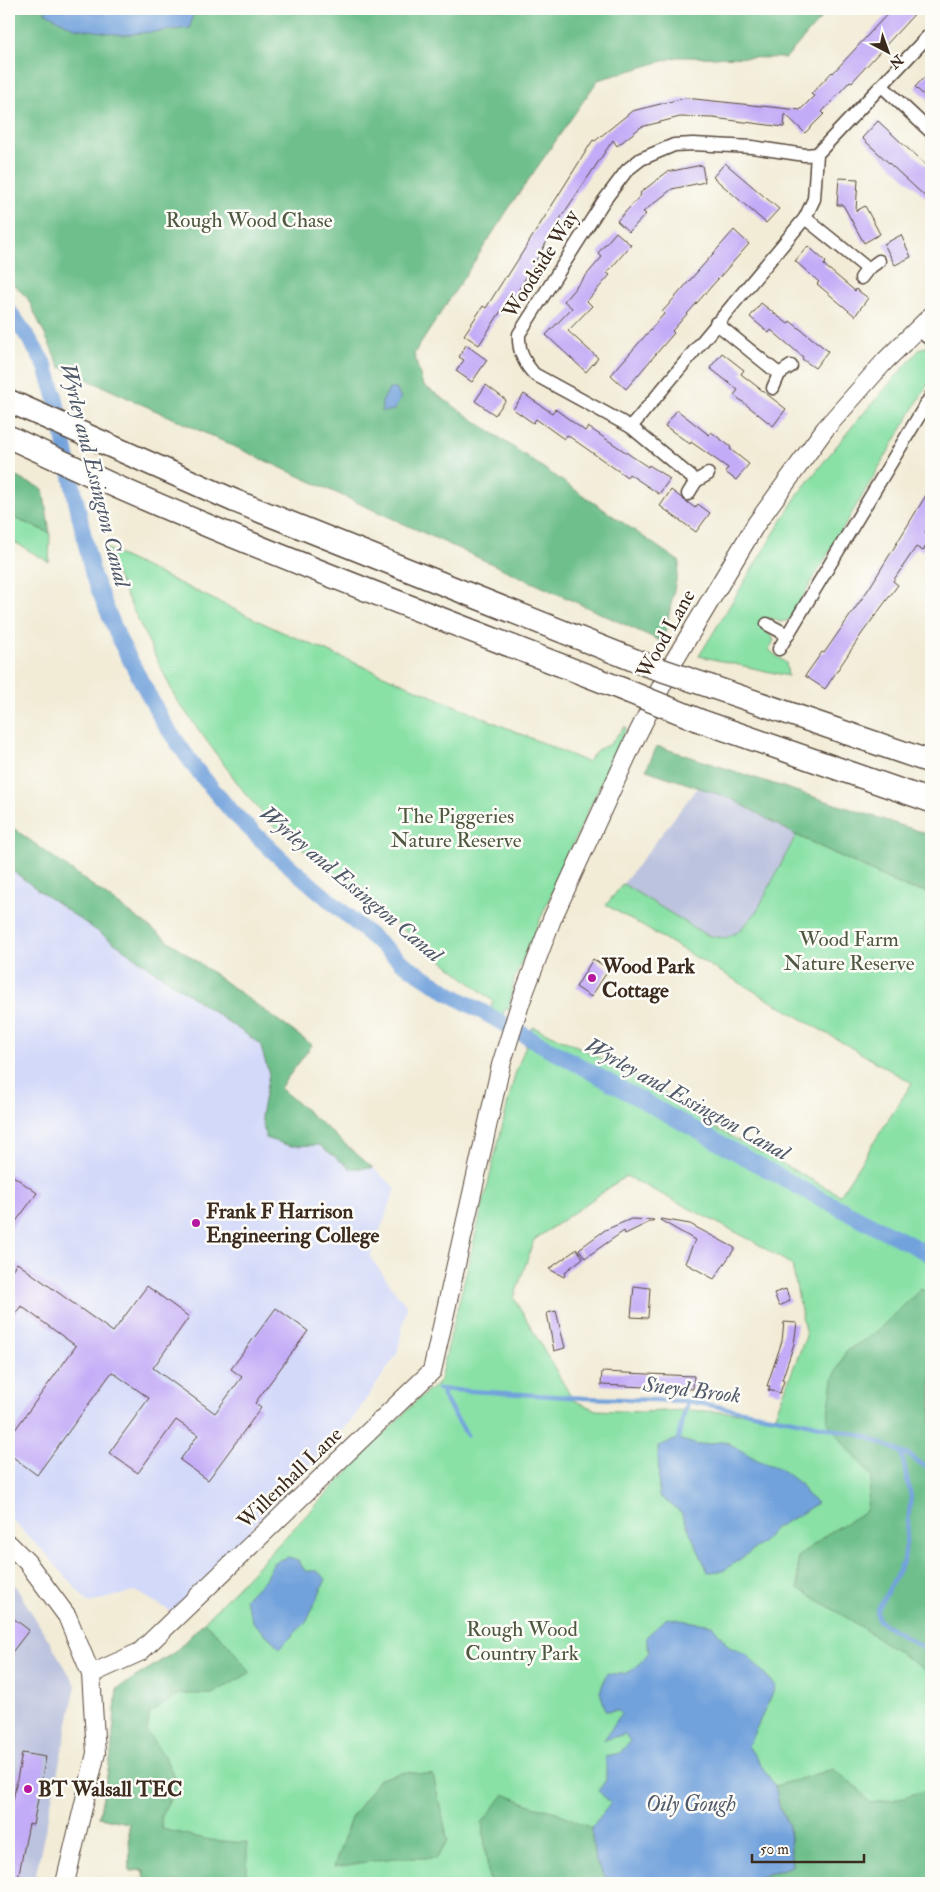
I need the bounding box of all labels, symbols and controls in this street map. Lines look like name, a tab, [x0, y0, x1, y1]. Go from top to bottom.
north arrow	[862, 28, 912, 78]
text: N	[886, 50, 907, 72]
street label: Woodside Way	[496, 204, 586, 324]
park label: Rough Wood Chase	[165, 207, 333, 234]
water label: Wyrley and Essington Canal	[54, 360, 137, 592]
street label: Wood Lane	[630, 584, 702, 684]
water label: Wyrley and Essington Canal	[254, 799, 449, 970]
park label: The Piggeries Nature Reserve	[391, 803, 522, 854]
park label: Wood Farm Nature Reserve	[784, 926, 915, 977]
place label: Wood Park Cottage	[601, 953, 696, 1004]
marker: Wood Park Cottage	[586, 972, 598, 984]
water label: Wyrley and Essington Canal	[580, 1031, 796, 1168]
place label: Frank F Harrison Engineering College	[206, 1198, 379, 1249]
marker: Frank F Harrison Engineering College	[190, 1217, 202, 1229]
water label: Sneyd Brook	[641, 1370, 742, 1410]
street label: Willenhall Lane	[231, 1421, 348, 1535]
park label: Rough Wood Country Park	[465, 1616, 579, 1667]
place label: BT Walsall TEC	[38, 1776, 182, 1803]
marker: BT Walsall TEC	[22, 1783, 34, 1795]
water label: Oily Gough	[646, 1790, 736, 1818]
scale bar	[752, 1832, 865, 1864]
text: 50 m	[760, 1840, 789, 1859]

